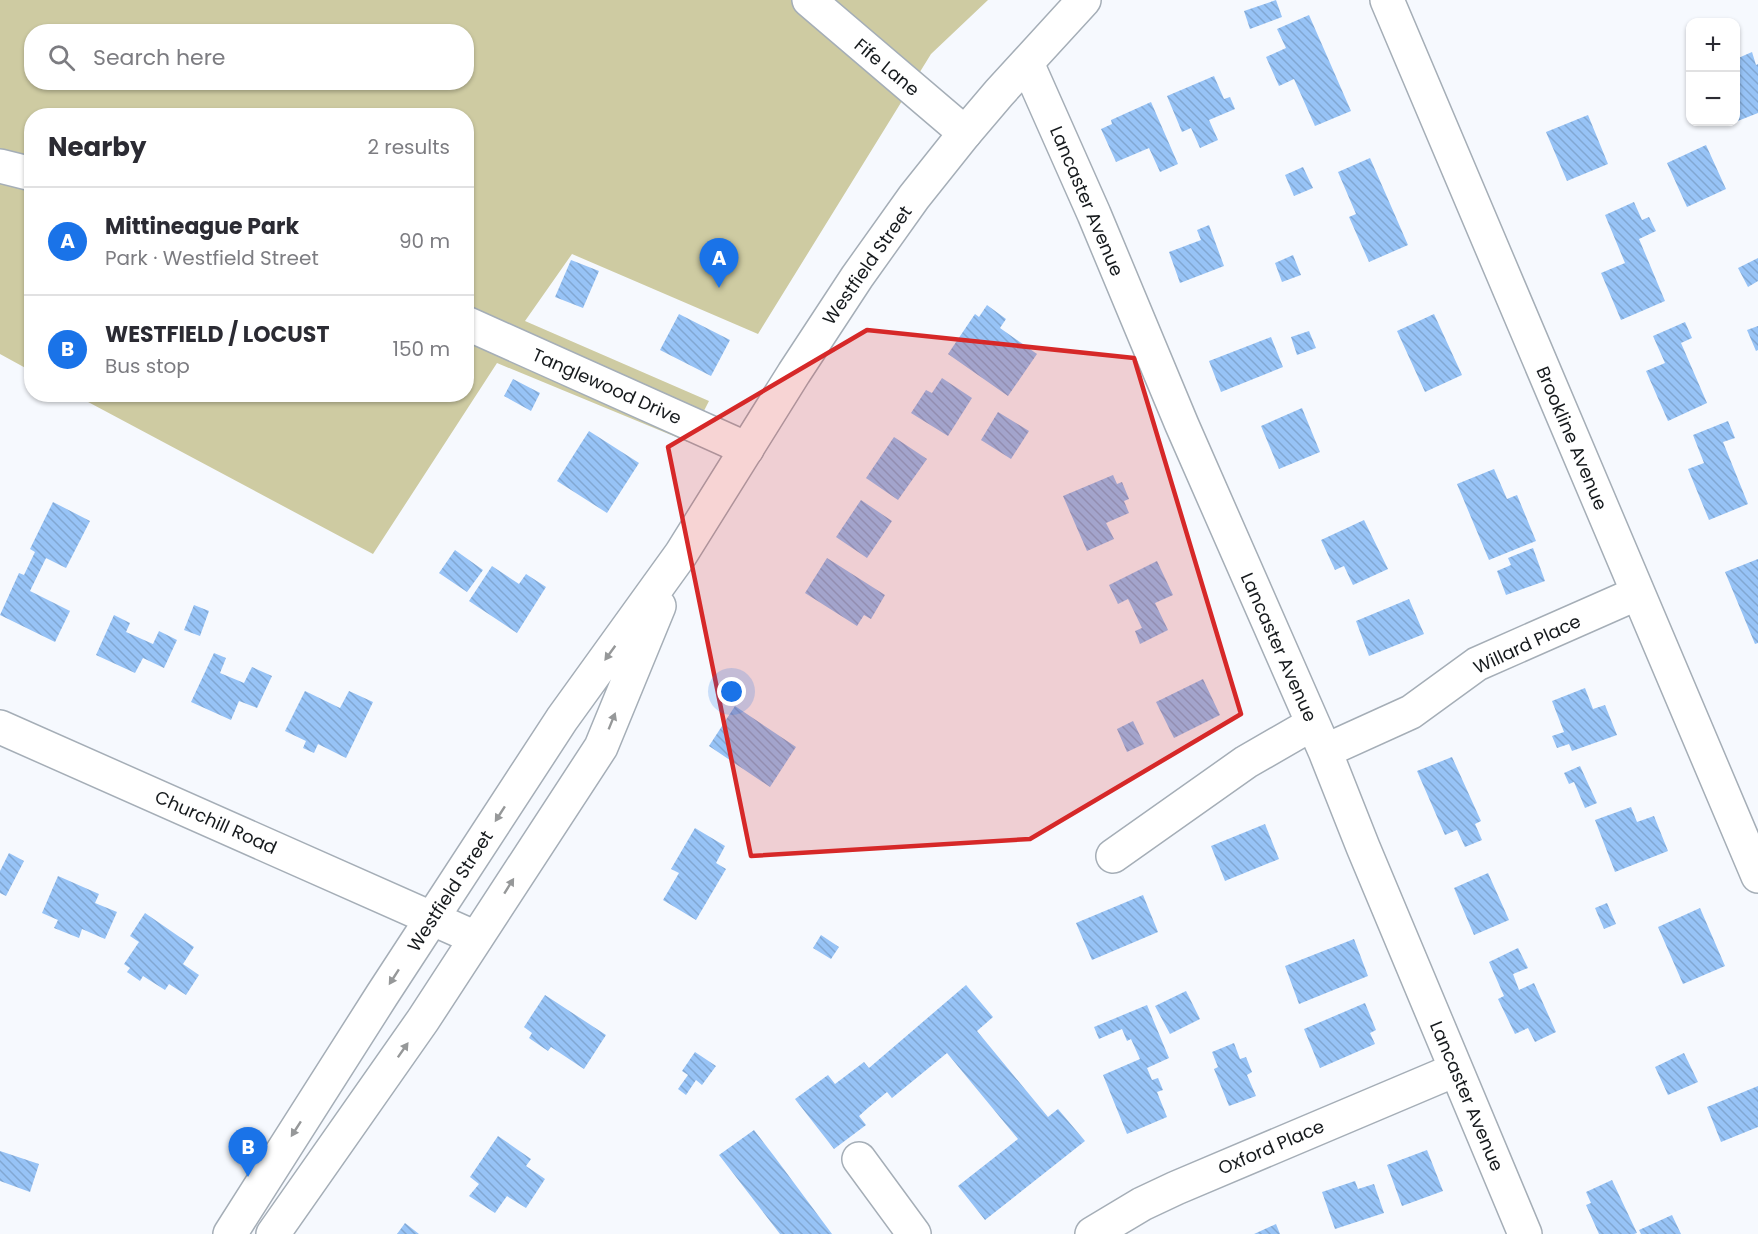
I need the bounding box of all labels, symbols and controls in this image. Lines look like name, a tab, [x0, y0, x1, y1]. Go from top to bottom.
map controls	[1686, 18, 1740, 126]
button: +	[1686, 18, 1740, 72]
search box	[24, 24, 474, 90]
street label: Fife Lane	[849, 32, 925, 102]
icon: search	[45, 41, 78, 74]
text: Search here	[93, 42, 226, 73]
button: −	[1686, 72, 1740, 126]
street label: Lancaster Avenue	[1044, 122, 1130, 280]
text: Nearby	[48, 129, 146, 165]
text: 2 results	[367, 133, 450, 161]
street label: Westfield Street	[817, 200, 917, 330]
text: Mittineague Park	[105, 211, 299, 242]
text: A	[60, 227, 75, 255]
text: 90 m	[399, 227, 450, 255]
pin: A	[700, 238, 738, 288]
text: Park · Westfield Street	[105, 244, 319, 272]
text: WESTFIELD / LOCUST	[105, 319, 329, 350]
text: B	[61, 335, 74, 363]
text: 150 m	[393, 335, 450, 363]
street label: Tanglewood Drive	[528, 342, 686, 430]
text: Bus stop	[105, 352, 190, 380]
street label: Brookline Avenue	[1530, 362, 1614, 514]
street label: Lancaster Avenue	[1235, 568, 1323, 726]
street label: Willard Place	[1469, 608, 1585, 680]
one-way arrow	[604, 644, 616, 660]
your location	[717, 677, 746, 706]
one-way arrow	[608, 712, 617, 730]
street label: Churchill Road	[151, 784, 281, 860]
one-way arrow	[495, 806, 506, 822]
street label: Westfield Street	[401, 825, 499, 957]
one-way arrow	[503, 878, 514, 894]
one-way arrow	[389, 969, 400, 985]
street label: Lancaster Avenue	[1424, 1017, 1510, 1175]
one-way arrow	[396, 1042, 408, 1057]
street label: Oxford Place	[1214, 1113, 1328, 1181]
one-way arrow	[291, 1121, 302, 1137]
pin: B	[228, 1128, 268, 1177]

